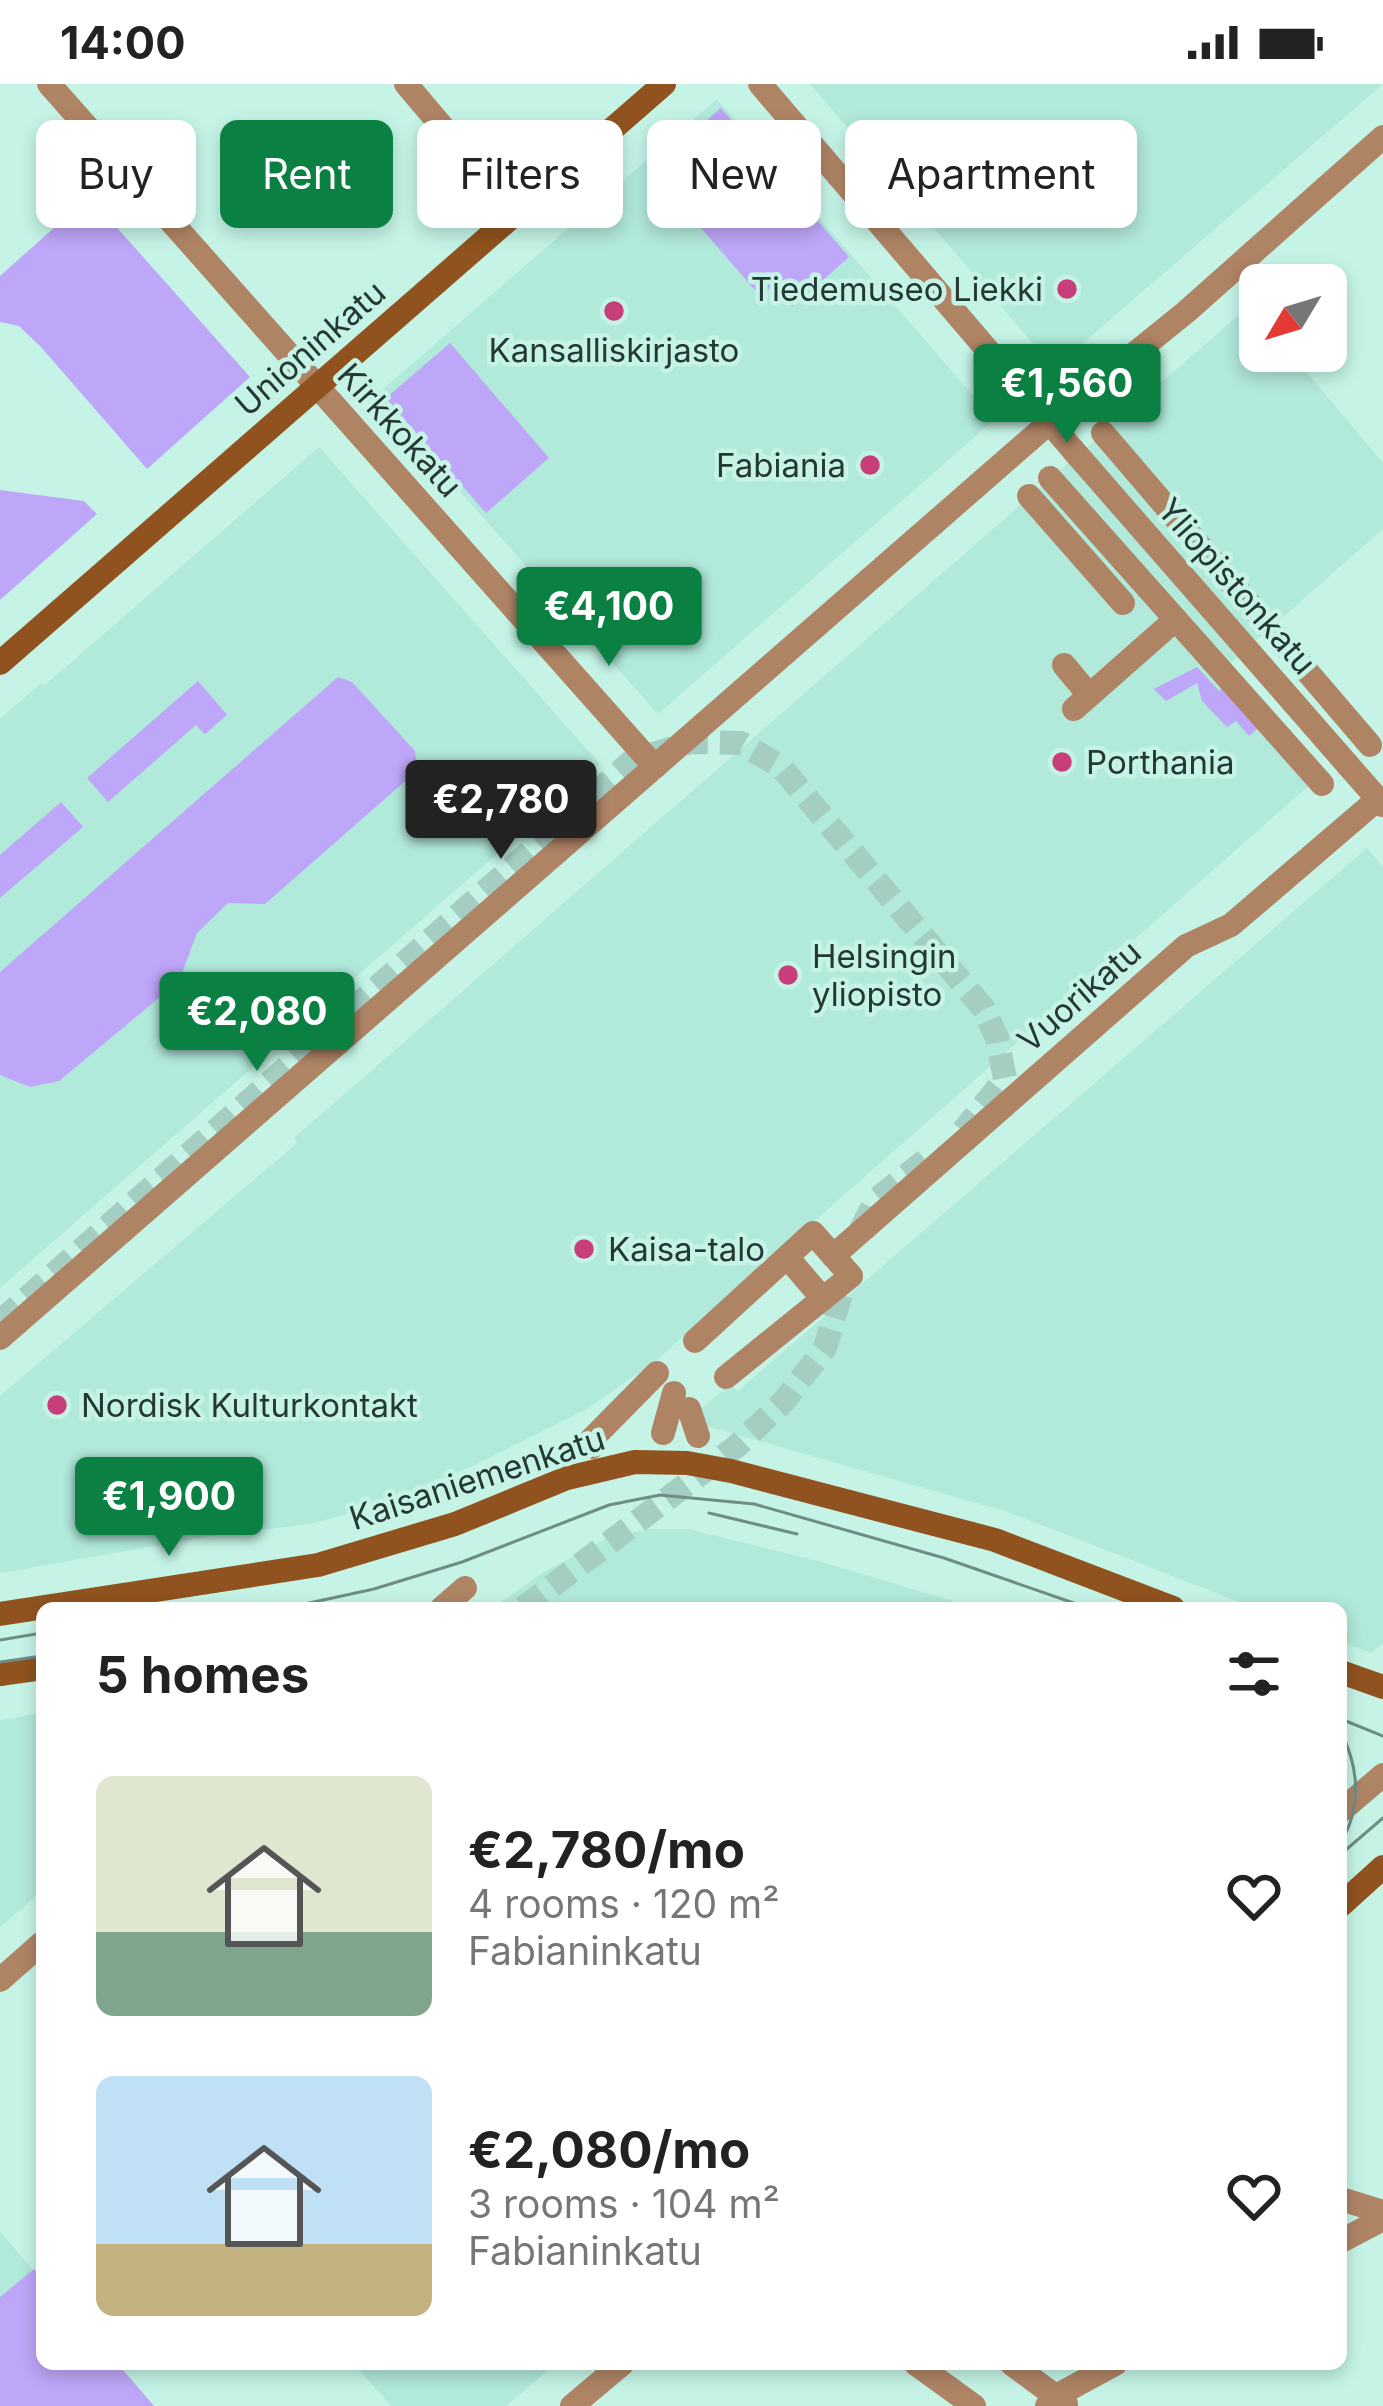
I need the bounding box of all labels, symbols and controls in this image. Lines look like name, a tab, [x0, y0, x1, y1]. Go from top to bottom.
text: 14:00	[60, 15, 186, 70]
chip: Buy	[36, 120, 196, 228]
chip: Rent	[220, 120, 393, 228]
chip: Filters	[417, 120, 623, 228]
chip: New	[647, 120, 821, 228]
chip: Apartment	[845, 120, 1137, 228]
north arrow	[1239, 264, 1347, 372]
map controls	[1239, 264, 1347, 372]
place label: Tiedemuseo Liekki	[751, 269, 1043, 309]
street label: Unioninkatu	[227, 272, 393, 424]
marker: Tiedemuseo Liekki	[1054, 276, 1080, 302]
marker: Kansalliskirjasto	[601, 298, 627, 324]
place label: Kansalliskirjasto	[489, 330, 739, 370]
pin: €1,560	[969, 344, 1165, 446]
street label: Kirkkokatu	[330, 355, 470, 505]
text: €1,560	[1001, 359, 1133, 406]
place label: Fabiania	[716, 445, 846, 485]
marker: Fabiania	[857, 452, 883, 478]
street label: Yliopistonkatu	[1150, 490, 1324, 682]
pin: €4,100	[511, 567, 707, 669]
text: €4,100	[544, 582, 674, 629]
place label: Porthania	[1086, 742, 1234, 782]
marker: Porthania	[1049, 749, 1075, 775]
pin: €2,780	[403, 760, 599, 862]
text: €2,780	[432, 775, 570, 822]
street label: Vuorikatu	[1009, 932, 1149, 1060]
place label: Helsingin yliopisto	[812, 936, 956, 1014]
marker: Helsingin yliopisto	[775, 962, 801, 988]
pin: €2,080	[159, 972, 355, 1074]
text: €2,080	[186, 987, 328, 1034]
place label: Kaisa-talo	[608, 1229, 765, 1269]
marker: Kaisa-talo	[571, 1236, 597, 1262]
place label: Nordisk Kulturkontakt	[81, 1385, 418, 1425]
marker: Nordisk Kulturkontakt	[44, 1392, 70, 1418]
street label: Kaisaniemenkatu	[344, 1418, 610, 1538]
pin: €1,900	[71, 1457, 267, 1559]
text: €1,900	[102, 1472, 236, 1519]
icon: filters	[1221, 1641, 1287, 1707]
text: 5 homes	[96, 1644, 309, 1705]
text: €2,780/mo	[468, 1819, 745, 1880]
icon: home	[192, 1824, 336, 1968]
icon: heart	[1221, 1863, 1287, 1929]
text: 4 rooms · 120 m²	[468, 1880, 780, 1927]
text: Fabianinkatu	[468, 1927, 702, 1974]
text: €2,080/mo	[468, 2119, 750, 2180]
icon: home	[192, 2124, 336, 2268]
icon: heart	[1221, 2163, 1287, 2229]
text: 3 rooms · 104 m²	[468, 2180, 780, 2227]
text: Fabianinkatu	[468, 2227, 702, 2274]

